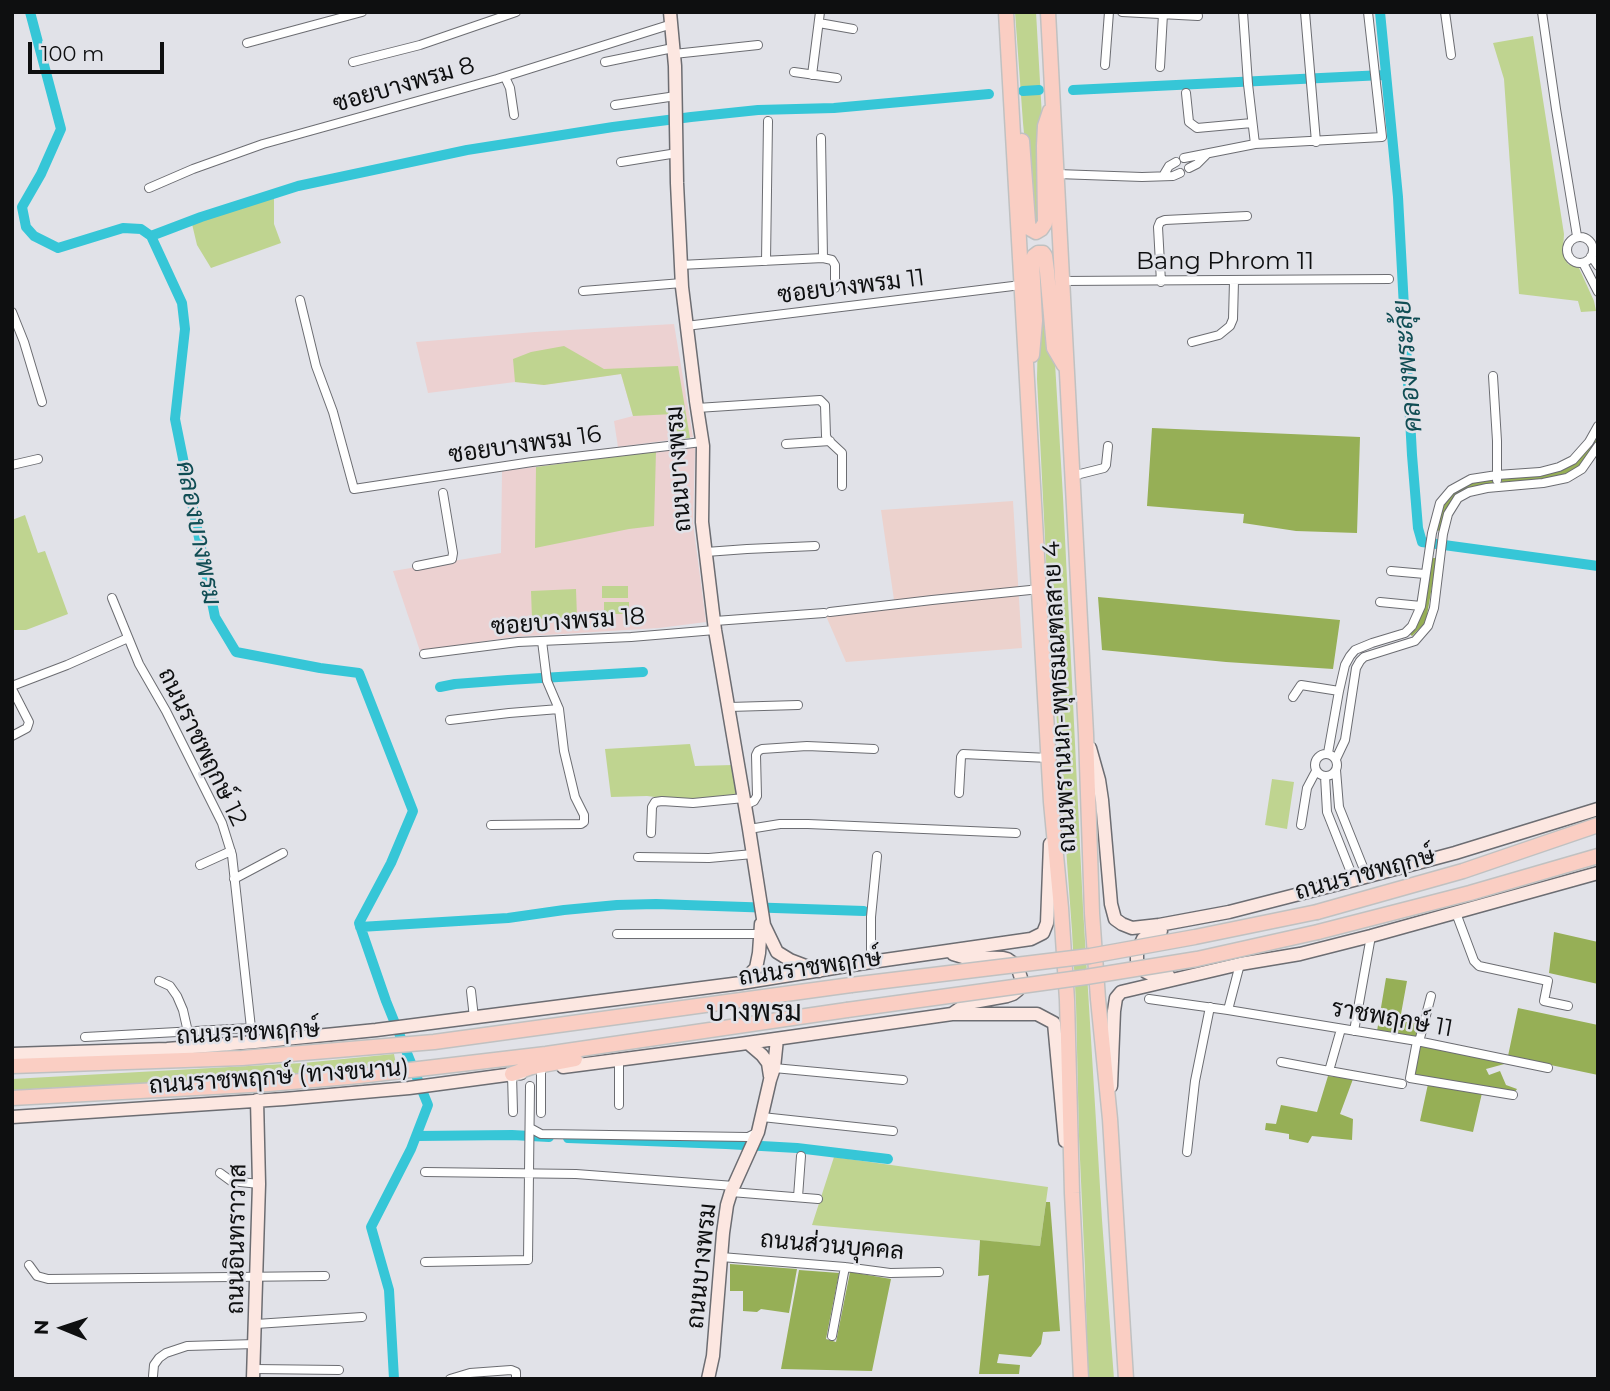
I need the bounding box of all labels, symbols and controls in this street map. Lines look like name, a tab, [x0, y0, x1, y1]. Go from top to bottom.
scale bar	[32, 28, 168, 72]
text: 100 m	[41, 41, 104, 66]
street label: ซอยบางพรม 8	[330, 51, 478, 119]
street label: Bang Phrom 11	[1136, 248, 1314, 276]
street label: ซอยบางพรม 11	[776, 264, 926, 310]
water label: คลองพระลุ้ย	[1387, 298, 1429, 434]
street label: ถนนบางพรม	[660, 405, 698, 533]
street label: ซอยบางพรม 16	[447, 420, 603, 470]
water label: คลองบางพรม	[169, 458, 227, 608]
street label: ถนนพรานนก-พุทธมณฑลสาย 4	[1037, 541, 1083, 853]
street label: ซอยบางพรม 18	[490, 602, 646, 642]
street label: ถนนราชพฤกษ์ 12	[151, 663, 253, 831]
street label: ถนนราชพฤกษ์	[1292, 842, 1438, 906]
street label: ถนนราชพฤกษ์	[737, 944, 883, 992]
street label: ราชพฤกษ์ 11	[1329, 994, 1455, 1044]
district label: บางพรม	[706, 996, 802, 1030]
street label: ถนนราชพฤกษ์	[176, 1015, 320, 1051]
street label: ถนนราชพฤกษ์ (ทางขนาน)	[148, 1054, 410, 1100]
street label: ถนนอินทราวาส	[221, 1163, 253, 1315]
street label: ถนนบางพรม	[681, 1202, 723, 1330]
street label: ถนนส่วนบุคคล	[759, 1225, 905, 1267]
north arrow	[28, 1293, 98, 1363]
text: N	[30, 1319, 53, 1335]

